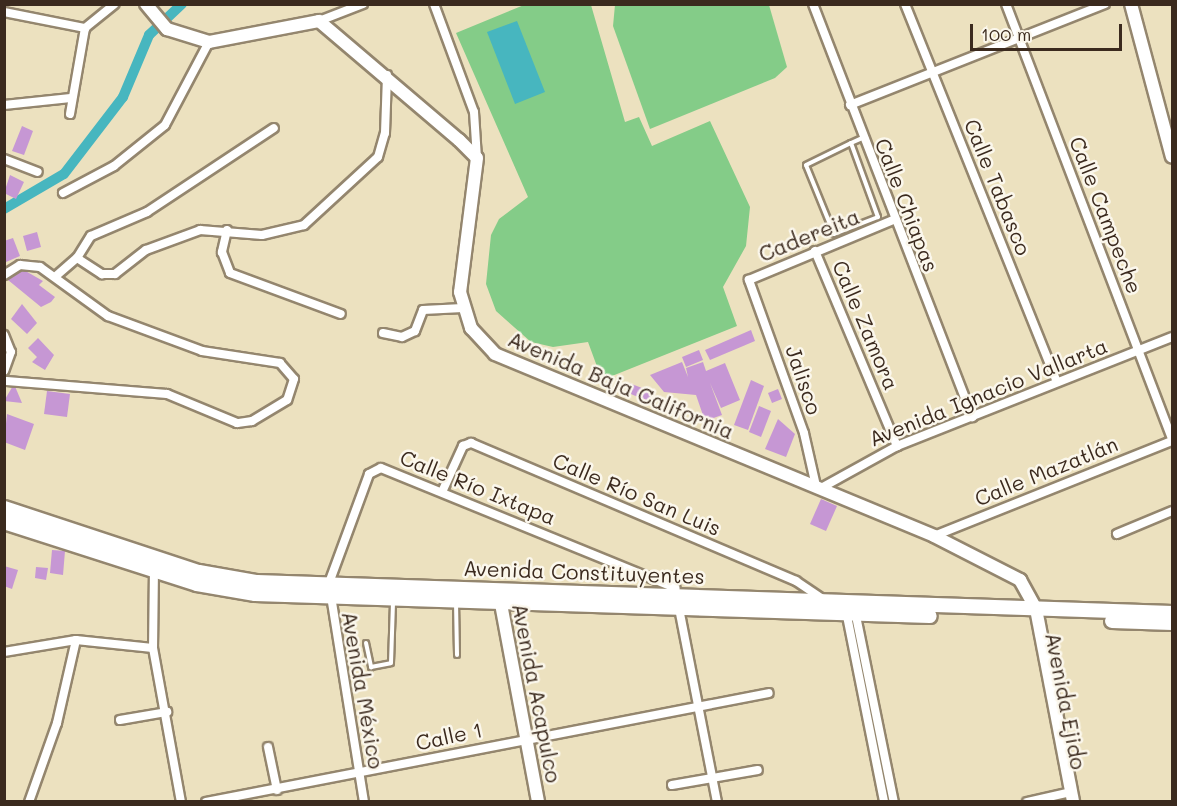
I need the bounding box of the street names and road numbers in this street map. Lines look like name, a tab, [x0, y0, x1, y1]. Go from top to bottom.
street label: Calle Tabasco	[959, 115, 1037, 259]
street label: Calle Campeche	[1064, 133, 1148, 297]
street label: Calle Chiapas	[870, 135, 944, 275]
street label: Cadereita	[755, 203, 863, 267]
street label: Calle Zamora	[827, 256, 905, 394]
street label: Avenida Baja California	[504, 326, 738, 444]
street label: Avenida Ignacio Vallarta	[865, 333, 1111, 451]
street label: Jalisco	[780, 342, 828, 418]
street label: Calle Mazatlán	[971, 431, 1121, 511]
street label: Calle Río Ixtapa	[396, 444, 560, 530]
street label: Calle Río San Luis	[549, 447, 725, 541]
street label: Avenida Constituyentes	[463, 555, 705, 589]
street label: Avenida Acapulco	[507, 601, 567, 785]
street label: Avenida México	[337, 609, 389, 771]
street label: Avenida Ejido	[1040, 630, 1092, 772]
street label: Calle 1	[413, 717, 485, 755]

